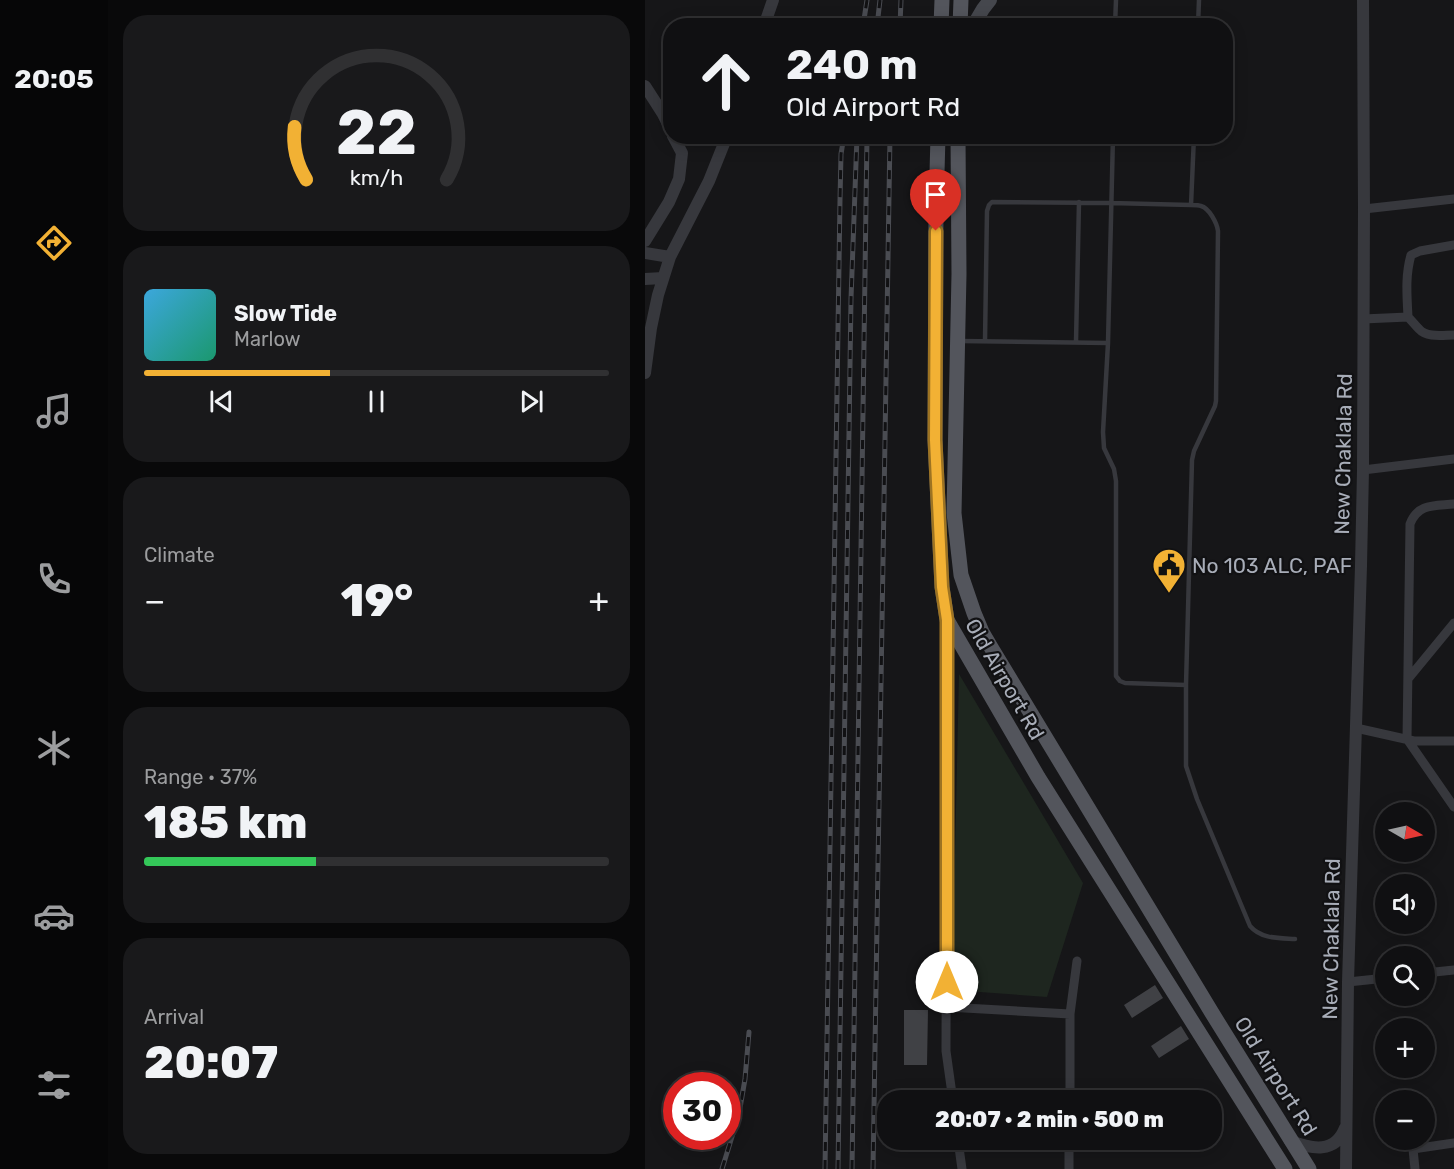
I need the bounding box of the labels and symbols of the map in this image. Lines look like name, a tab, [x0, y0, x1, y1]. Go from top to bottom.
pin	[910, 169, 961, 231]
street label: New Chaklala Rd	[1329, 373, 1357, 535]
public building icon: No 103 ALC, PAF	[1151, 547, 1187, 594]
place label: No 103 ALC, PAF	[1192, 553, 1352, 578]
street label: Old Airport Rd	[960, 614, 1050, 744]
north arrow	[1375, 802, 1435, 862]
street label: New Chaklala Rd	[1317, 858, 1345, 1020]
position arrow	[915, 950, 979, 1014]
street label: Old Airport Rd	[1229, 1012, 1323, 1140]
speed limit sign: 30	[663, 1072, 741, 1150]

